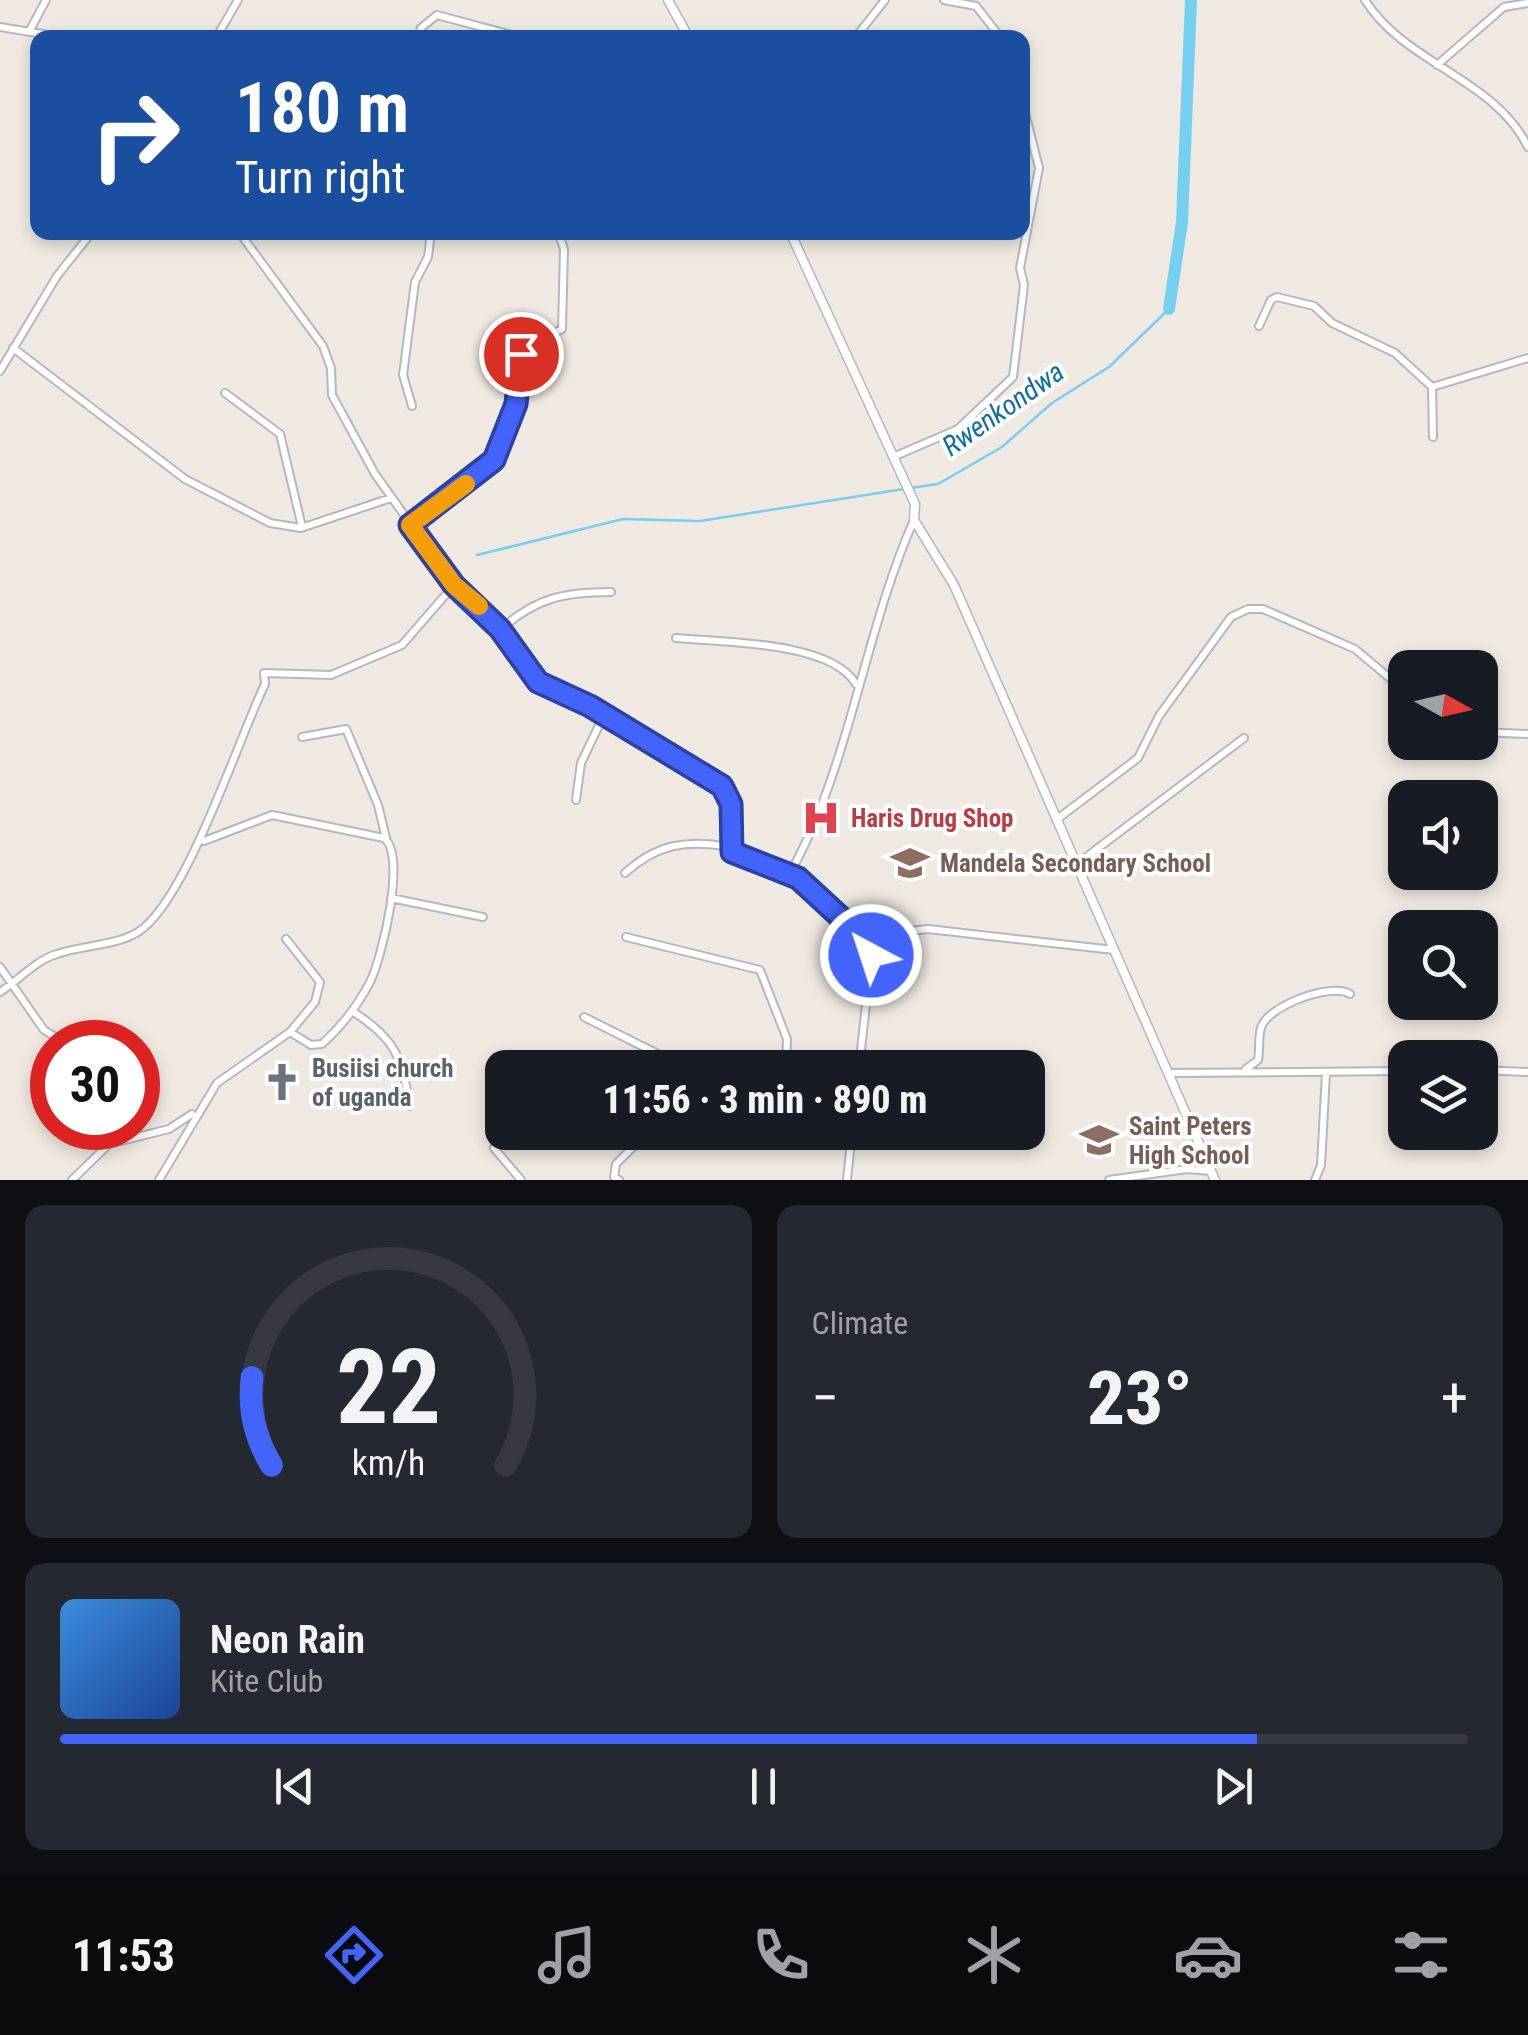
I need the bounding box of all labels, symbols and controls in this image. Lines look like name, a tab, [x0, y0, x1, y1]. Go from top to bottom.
text: 180 m	[235, 67, 409, 149]
icon: right	[70, 70, 200, 200]
text: Turn right	[235, 151, 405, 204]
pin	[479, 312, 564, 397]
icon: arrive	[494, 327, 549, 382]
water label: Rwenkondwa	[936, 355, 1070, 463]
north arrow	[1388, 650, 1498, 760]
map controls	[1388, 650, 1498, 1150]
button: sound	[1388, 780, 1498, 890]
hospital icon: Haris Drug Shop	[800, 797, 842, 839]
place label: Haris Drug Shop	[851, 804, 1013, 833]
school or university icon: Mandela Secondary School	[889, 842, 931, 884]
place label: Mandela Secondary School	[940, 849, 1211, 878]
position arrow	[819, 903, 923, 1007]
button: search	[1388, 910, 1498, 1020]
speed limit sign: 30	[30, 1020, 160, 1150]
button: layers	[1388, 1040, 1498, 1150]
place label: Busiisi church of uganda	[312, 1054, 454, 1112]
church icon: Busiisi church of uganda	[261, 1061, 303, 1103]
text: 11:56 · 3 min · 890 m	[603, 1078, 927, 1122]
place label: Saint Peters High School	[1129, 1112, 1252, 1170]
school or university icon: Saint Peters High School	[1078, 1119, 1120, 1161]
text: Climate	[812, 1304, 908, 1342]
text: 22	[336, 1327, 441, 1448]
text: 23°	[1087, 1354, 1193, 1442]
text: −	[812, 1366, 839, 1430]
text: +	[1441, 1366, 1468, 1430]
text: km/h	[351, 1442, 425, 1484]
text: Neon Rain	[210, 1618, 365, 1662]
text: Kite Club	[210, 1662, 323, 1700]
icon: previous	[267, 1759, 322, 1814]
icon: pause	[736, 1759, 791, 1814]
icon: next	[1206, 1759, 1261, 1814]
icon: directions	[319, 1920, 389, 1990]
icon: music	[532, 1920, 602, 1990]
icon: phone	[746, 1920, 816, 1990]
icon: climate	[959, 1920, 1029, 1990]
icon: car	[1173, 1920, 1243, 1990]
icon: filters	[1386, 1920, 1456, 1990]
text: 11:53	[72, 1929, 175, 1982]

